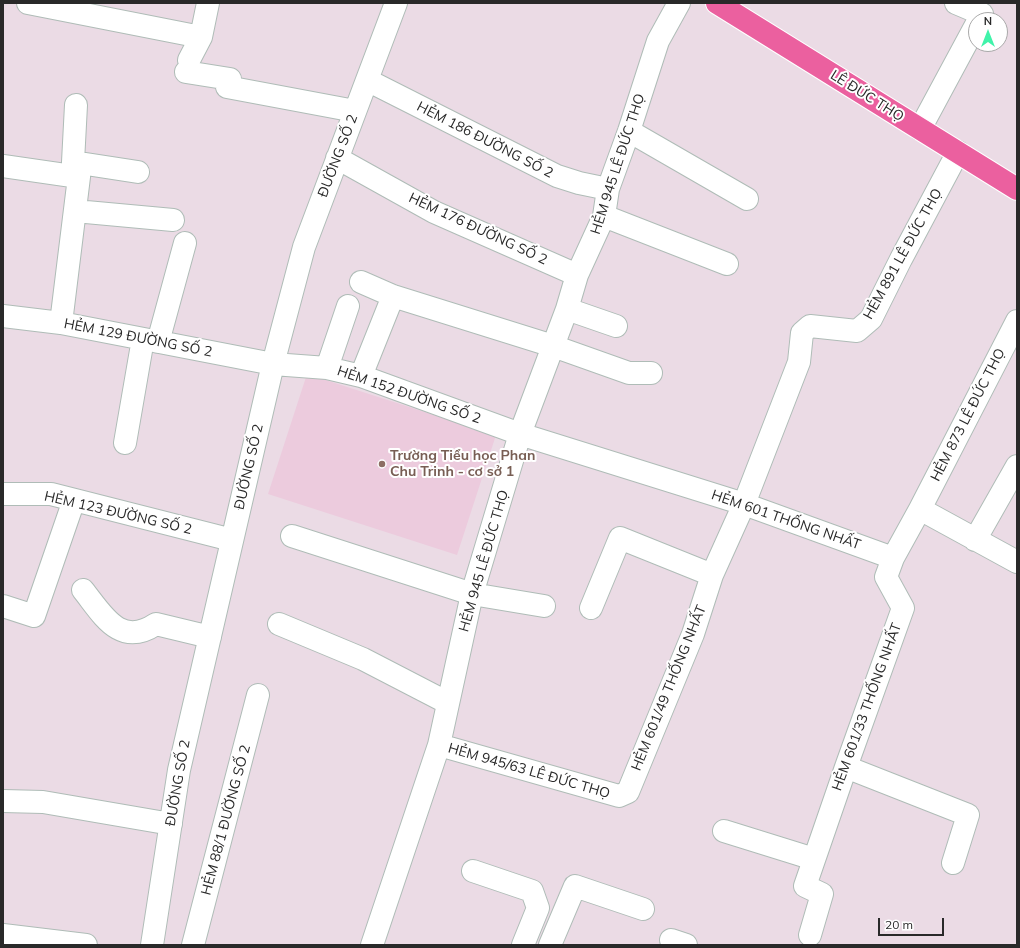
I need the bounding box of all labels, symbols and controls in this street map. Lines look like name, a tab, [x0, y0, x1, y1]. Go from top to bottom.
north arrow	[968, 12, 1008, 52]
text: N	[984, 14, 992, 28]
street label: LÊ ĐỨC THỌ	[827, 67, 907, 125]
street label: HẺM 945 LÊ ĐỨC THỌ	[587, 92, 649, 236]
street label: HẺM 186 ĐƯỜNG SỐ 2	[414, 98, 556, 182]
street label: ĐƯỜNG SỐ 2	[314, 112, 362, 200]
street label: HẺM 891 LÊ ĐỨC THỌ	[860, 186, 946, 322]
street label: HẺM 176 ĐƯỜNG SỐ 2	[406, 190, 550, 268]
street label: HẺM 129 ĐƯỜNG SỐ 2	[62, 315, 214, 361]
street label: HẺM 873 LÊ ĐỨC THỌ	[927, 346, 1009, 484]
street label: HẺM 152 ĐƯỜNG SỐ 2	[335, 362, 483, 428]
street label: ĐƯỜNG SỐ 2	[231, 423, 267, 511]
place label: Trường Tiểu học Phan Chu Trinh - cơ sở 1	[390, 448, 535, 480]
marker: Trường Tiểu học Phan Chu Trinh - cơ sở 1	[377, 459, 387, 469]
street label: HẺM 601 THỐNG NHẤT	[709, 487, 863, 553]
street label: HẺM 123 ĐƯỜNG SỐ 2	[43, 488, 193, 538]
street label: HẺM 945 LÊ ĐỨC THỌ	[456, 488, 512, 634]
street label: HẺM 601/49 THỐNG NHẤT	[628, 603, 710, 773]
street label: HẺM 601/33 THỐNG NHẤT	[829, 621, 905, 793]
street label: ĐƯỜNG SỐ 2	[162, 738, 194, 828]
street label: HẺM 945/63 LÊ ĐỨC THỌ	[446, 740, 612, 802]
street label: HẺM 88/1 ĐƯỜNG SỐ 2	[198, 743, 254, 897]
scale bar	[880, 910, 946, 936]
text: 20 m	[885, 917, 913, 932]

